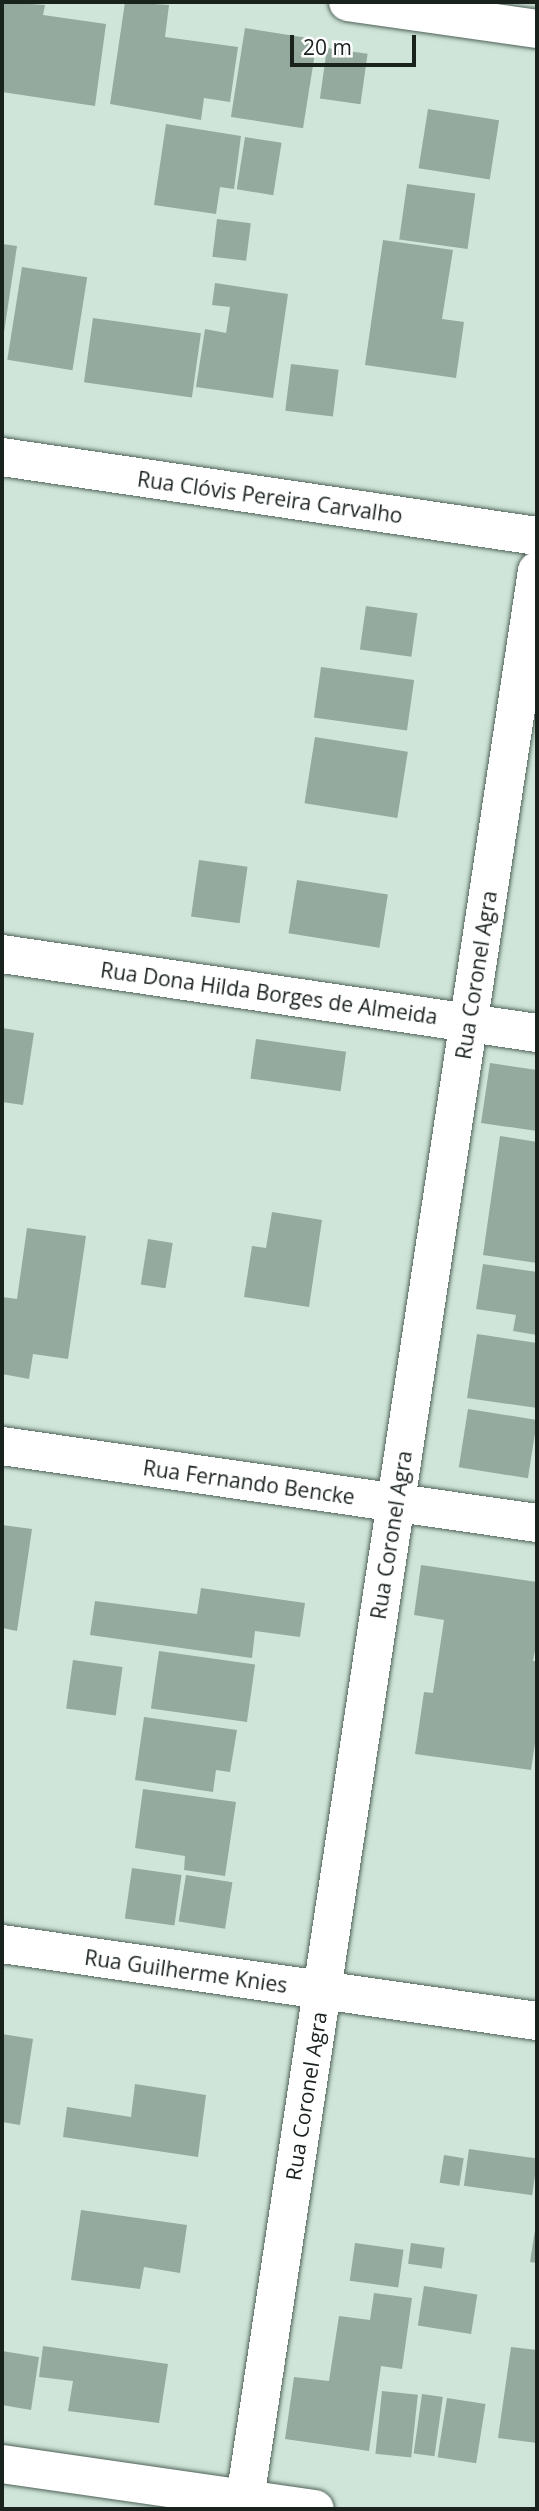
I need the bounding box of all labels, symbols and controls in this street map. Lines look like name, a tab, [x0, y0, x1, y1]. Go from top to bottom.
scale bar	[294, 21, 420, 65]
text: 20 m	[303, 33, 352, 61]
street label: Rua Clóvis Pereira Carvalho	[136, 466, 404, 528]
street label: Rua Coronel Agra	[450, 889, 502, 1061]
street label: Rua Dona Hilda Borges de Almeida	[99, 957, 439, 1029]
street label: Rua Coronel Agra	[365, 1449, 417, 1621]
street label: Rua Fernando Bencke	[141, 1455, 357, 1509]
street label: Rua Guilherme Knies	[83, 1944, 289, 1998]
street label: Rua Coronel Agra	[280, 2010, 332, 2182]

